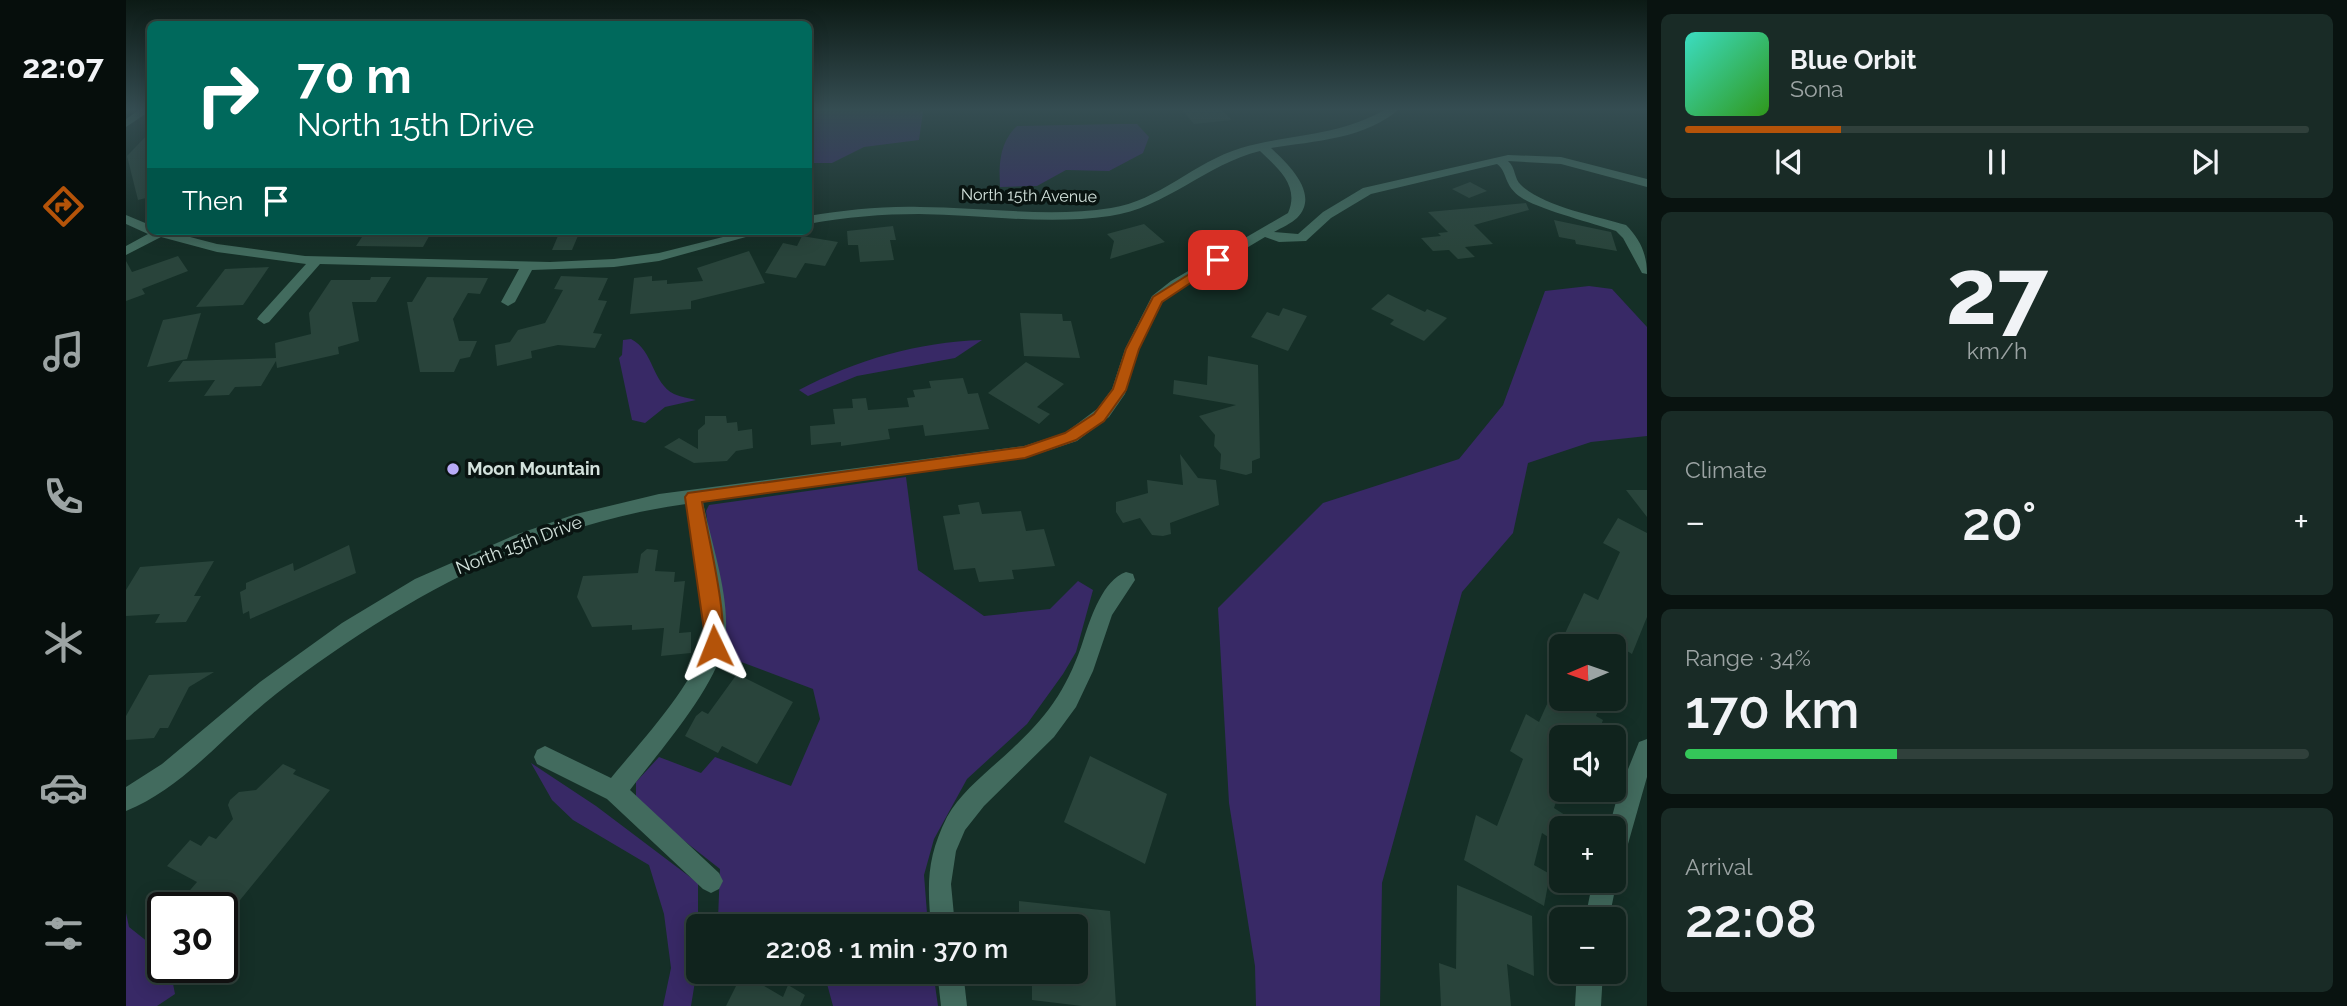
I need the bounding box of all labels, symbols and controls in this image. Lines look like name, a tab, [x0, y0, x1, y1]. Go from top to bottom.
text: Blue Orbit	[1790, 45, 1917, 75]
text: 70 m	[297, 47, 412, 104]
text: 22:07	[22, 48, 104, 85]
icon: right	[182, 49, 273, 140]
text: Sona	[1790, 75, 1844, 102]
text: North 15th Drive	[297, 106, 534, 143]
icon: previous	[1770, 143, 1808, 181]
icon: pause	[1978, 143, 2016, 181]
icon: next	[2186, 143, 2224, 181]
icon: directions	[39, 182, 88, 231]
icon: arrive	[257, 182, 295, 220]
street label: North 15th Avenue	[961, 185, 1097, 206]
text: Then	[182, 186, 243, 216]
pin	[1188, 230, 1248, 290]
text: 27	[1946, 238, 2048, 345]
icon: arrive	[1199, 241, 1237, 279]
icon: music	[39, 327, 88, 376]
text: km/h	[1967, 337, 2027, 364]
text: Climate	[1685, 456, 1767, 483]
place label: Moon Mountain	[467, 458, 600, 479]
marker: Moon Mountain	[445, 461, 461, 477]
icon: phone	[39, 472, 88, 521]
text: 20°	[1962, 491, 2036, 552]
text: −	[1685, 499, 1705, 544]
text: +	[2293, 499, 2309, 544]
street label: North 15th Drive	[453, 511, 585, 578]
position arrow	[677, 609, 751, 683]
icon: climate	[39, 618, 88, 667]
north arrow	[1549, 634, 1626, 710]
map controls	[1549, 634, 1626, 984]
text: Range · 34%	[1685, 644, 1811, 671]
text: 170 km	[1685, 679, 1859, 740]
button: sound	[1549, 725, 1626, 802]
icon: car	[39, 763, 88, 812]
button: +	[1549, 816, 1626, 893]
text: Arrival	[1685, 853, 1752, 880]
text: 22:08	[1685, 888, 1817, 949]
speed limit sign: 30	[147, 892, 238, 983]
button: −	[1549, 907, 1626, 984]
icon: filters	[39, 909, 88, 958]
text: 22:08 · 1 min · 370 m	[766, 934, 1008, 964]

